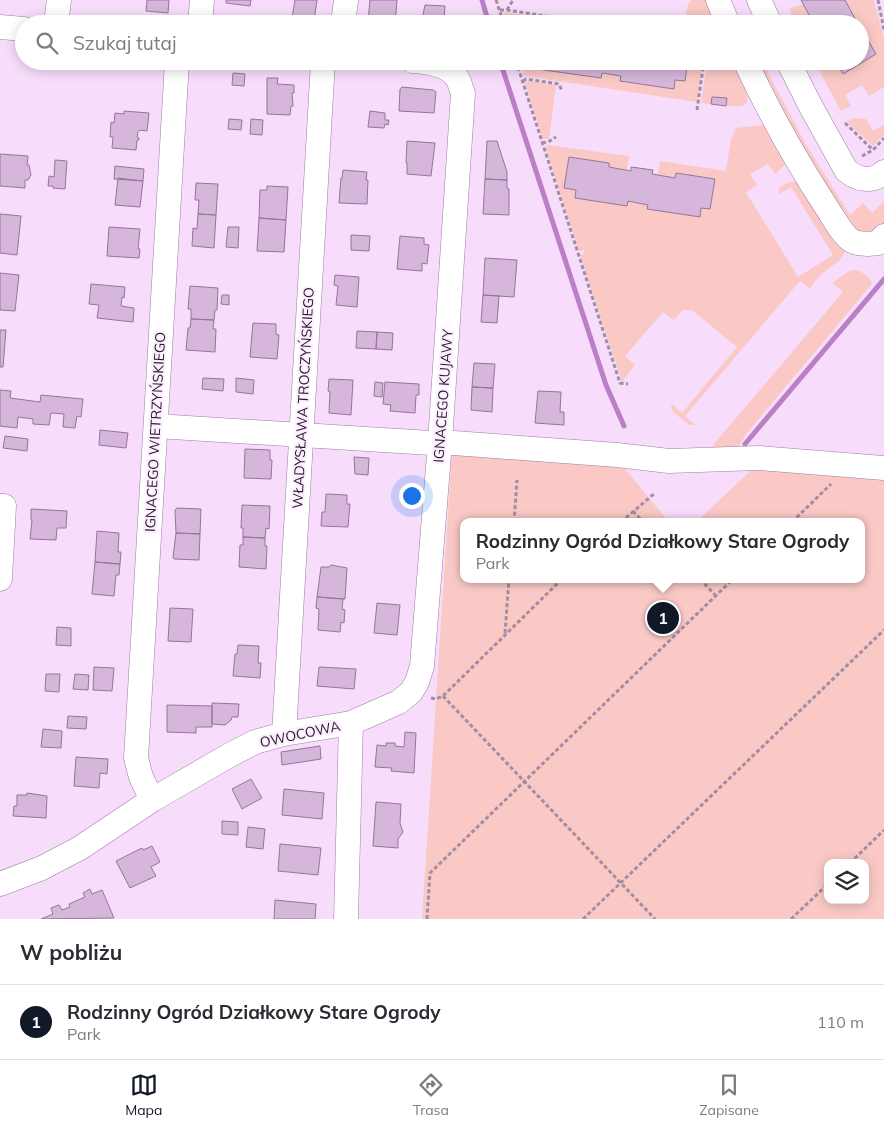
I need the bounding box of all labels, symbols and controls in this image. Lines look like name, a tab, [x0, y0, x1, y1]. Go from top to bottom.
search box	[15, 15, 869, 70]
icon: search	[33, 29, 61, 57]
text: Szukaj tutaj	[73, 31, 176, 55]
street label: WŁADYSŁAWA TROCZYŃSKIEGO	[288, 287, 318, 509]
street label: IGNACEGO KUJAWY	[429, 328, 457, 463]
street label: IGNACEGO WIETRZYŃSKIEGO	[141, 332, 169, 532]
your location	[399, 483, 425, 509]
popup	[460, 518, 865, 583]
text: Rodzinny Ogród Działkowy Stare Ogrody	[476, 529, 849, 553]
text: Park	[476, 553, 509, 573]
pin: 1	[647, 599, 679, 637]
street label: OWOCOWA	[258, 717, 343, 751]
map controls	[824, 859, 869, 904]
button: layers	[824, 859, 869, 904]
text: W pobliżu	[20, 939, 122, 965]
text: Rodzinny Ogród Działkowy Stare Ogrody	[67, 1000, 441, 1024]
text: 1	[31, 1012, 41, 1032]
text: 110 m	[817, 1012, 864, 1032]
text: Park	[67, 1024, 101, 1044]
tab: Mapa	[125, 1071, 162, 1119]
tab: Trasa	[413, 1071, 449, 1119]
tab: Zapisane	[699, 1071, 759, 1119]

